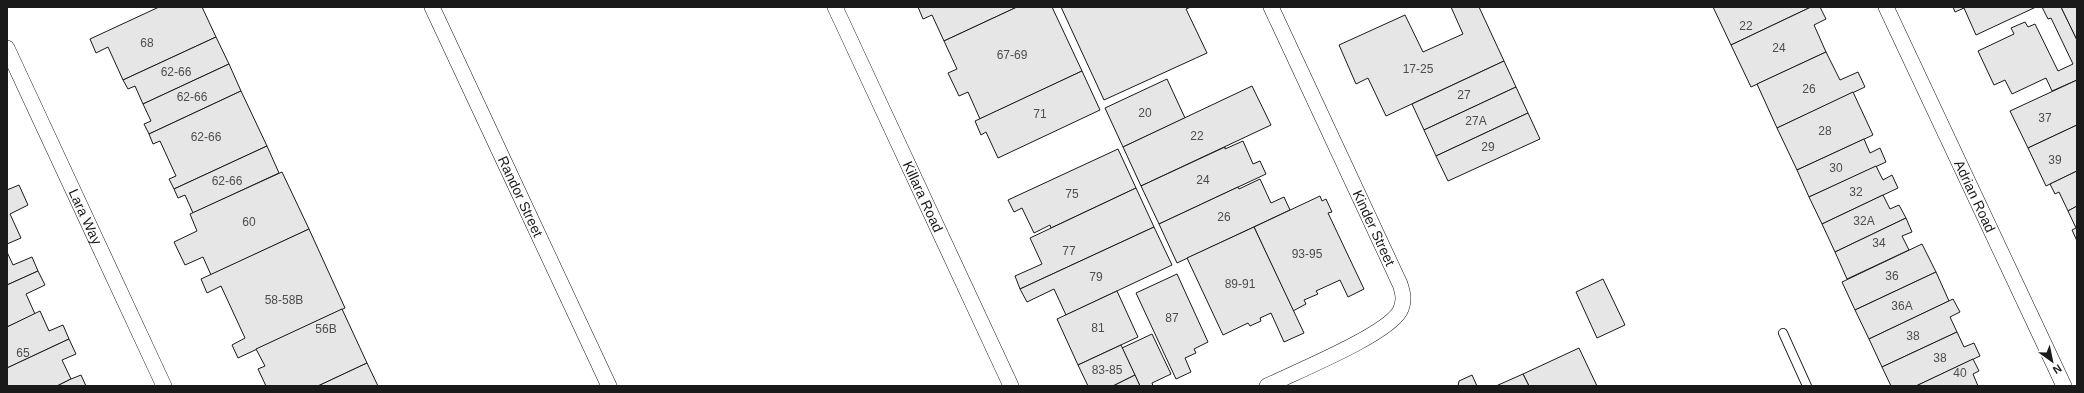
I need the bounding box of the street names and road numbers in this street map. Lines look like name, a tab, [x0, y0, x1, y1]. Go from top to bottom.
street label: Randor Street	[495, 153, 546, 239]
street label: Adrian Road	[1951, 158, 1999, 235]
street label: Killara Road	[900, 159, 946, 235]
street label: Lara Way	[66, 186, 105, 247]
street label: Kinder Street	[1349, 188, 1399, 269]

